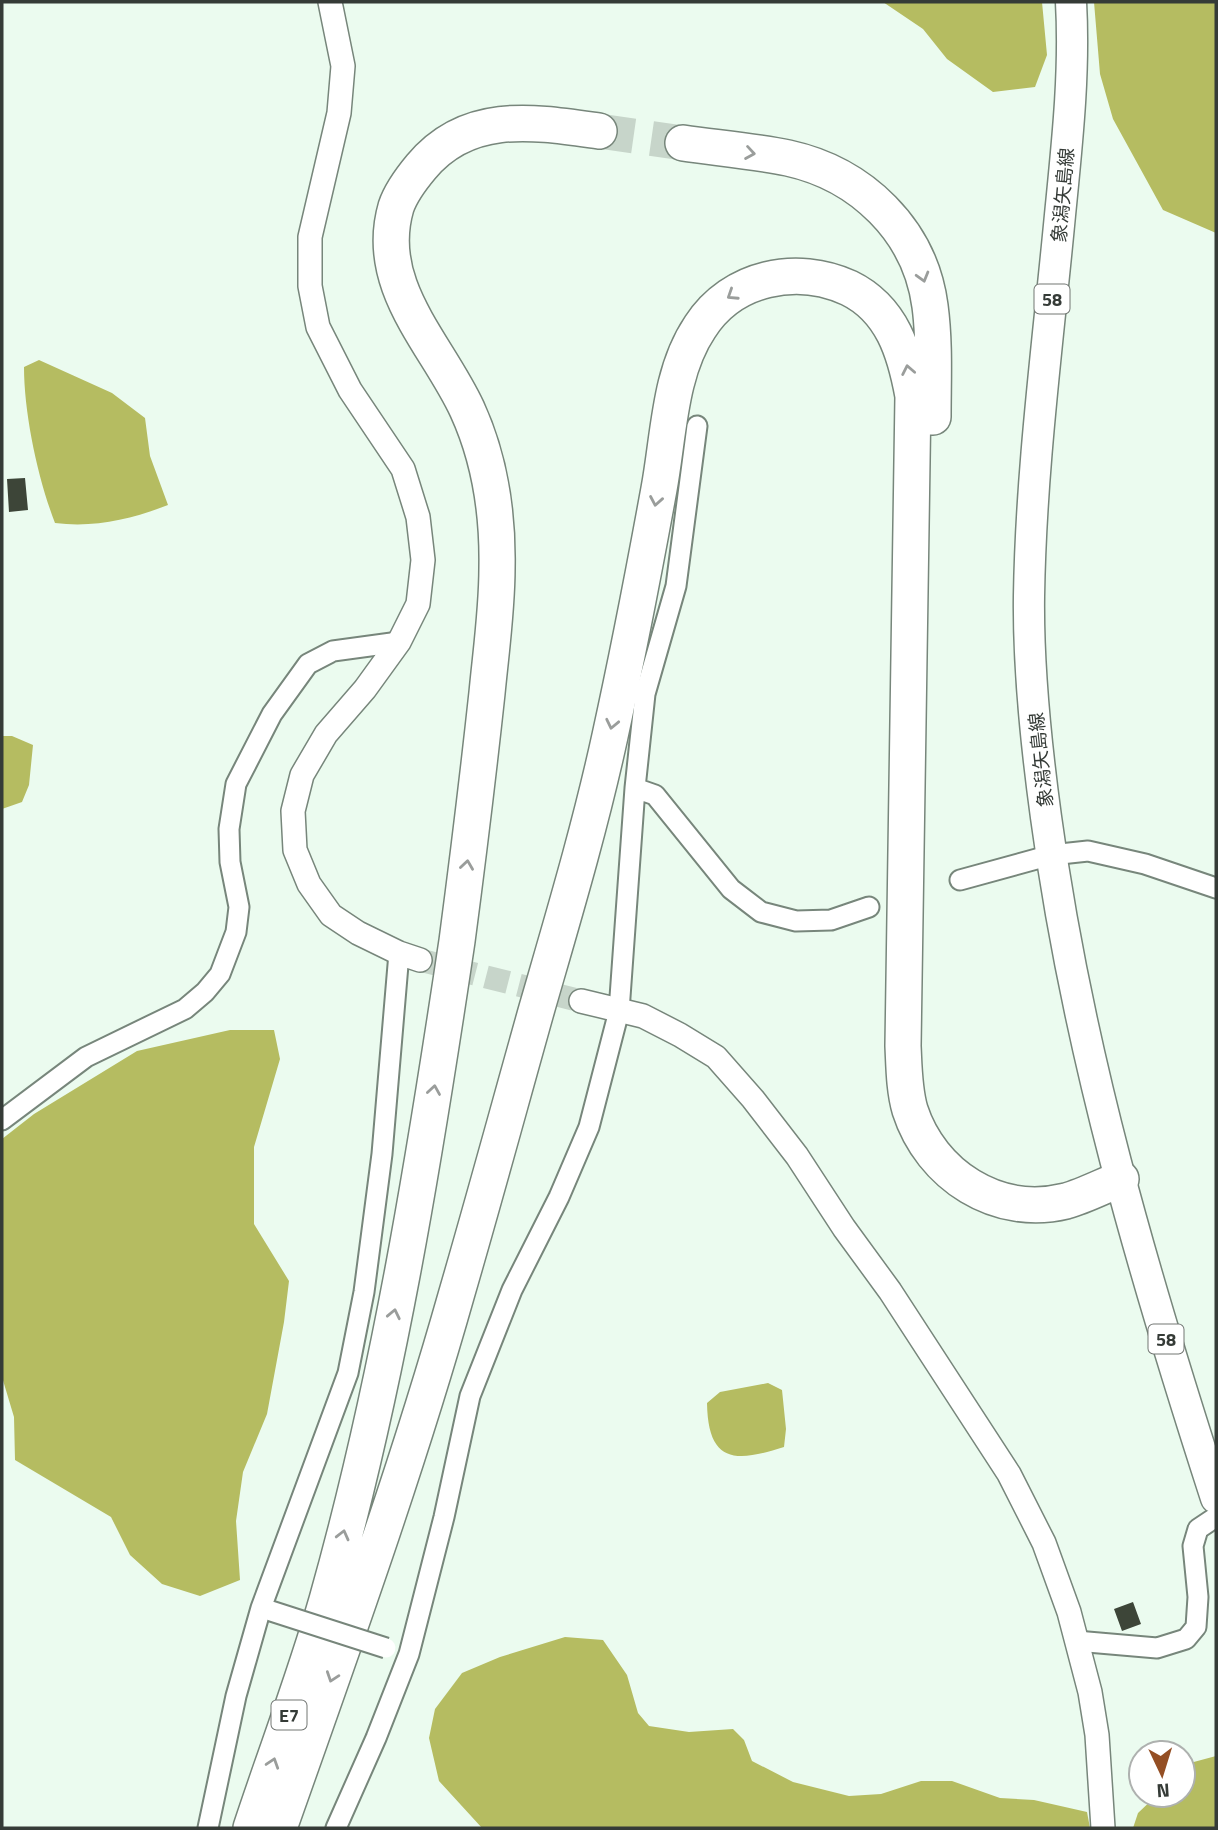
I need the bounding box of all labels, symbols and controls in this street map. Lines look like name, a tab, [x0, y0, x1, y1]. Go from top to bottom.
one-way arrow	[745, 145, 756, 160]
street label: 象潟矢島線	[1043, 146, 1081, 244]
one-way arrow	[915, 271, 929, 283]
road number: 58	[1034, 284, 1070, 314]
one-way arrow	[727, 286, 740, 299]
one-way arrow	[901, 364, 916, 376]
one-way arrow	[650, 495, 665, 507]
street label: 象潟矢島線	[1021, 711, 1059, 809]
one-way arrow	[606, 718, 621, 730]
one-way arrow	[460, 859, 475, 871]
one-way arrow	[426, 1084, 441, 1096]
one-way arrow	[386, 1308, 401, 1320]
road number: 58	[1148, 1324, 1184, 1354]
one-way arrow	[335, 1529, 349, 1541]
one-way arrow	[326, 1671, 340, 1683]
road number: E7	[272, 1700, 306, 1730]
north arrow	[1127, 1739, 1197, 1809]
one-way arrow	[264, 1758, 279, 1770]
text: N	[1156, 1777, 1171, 1806]

